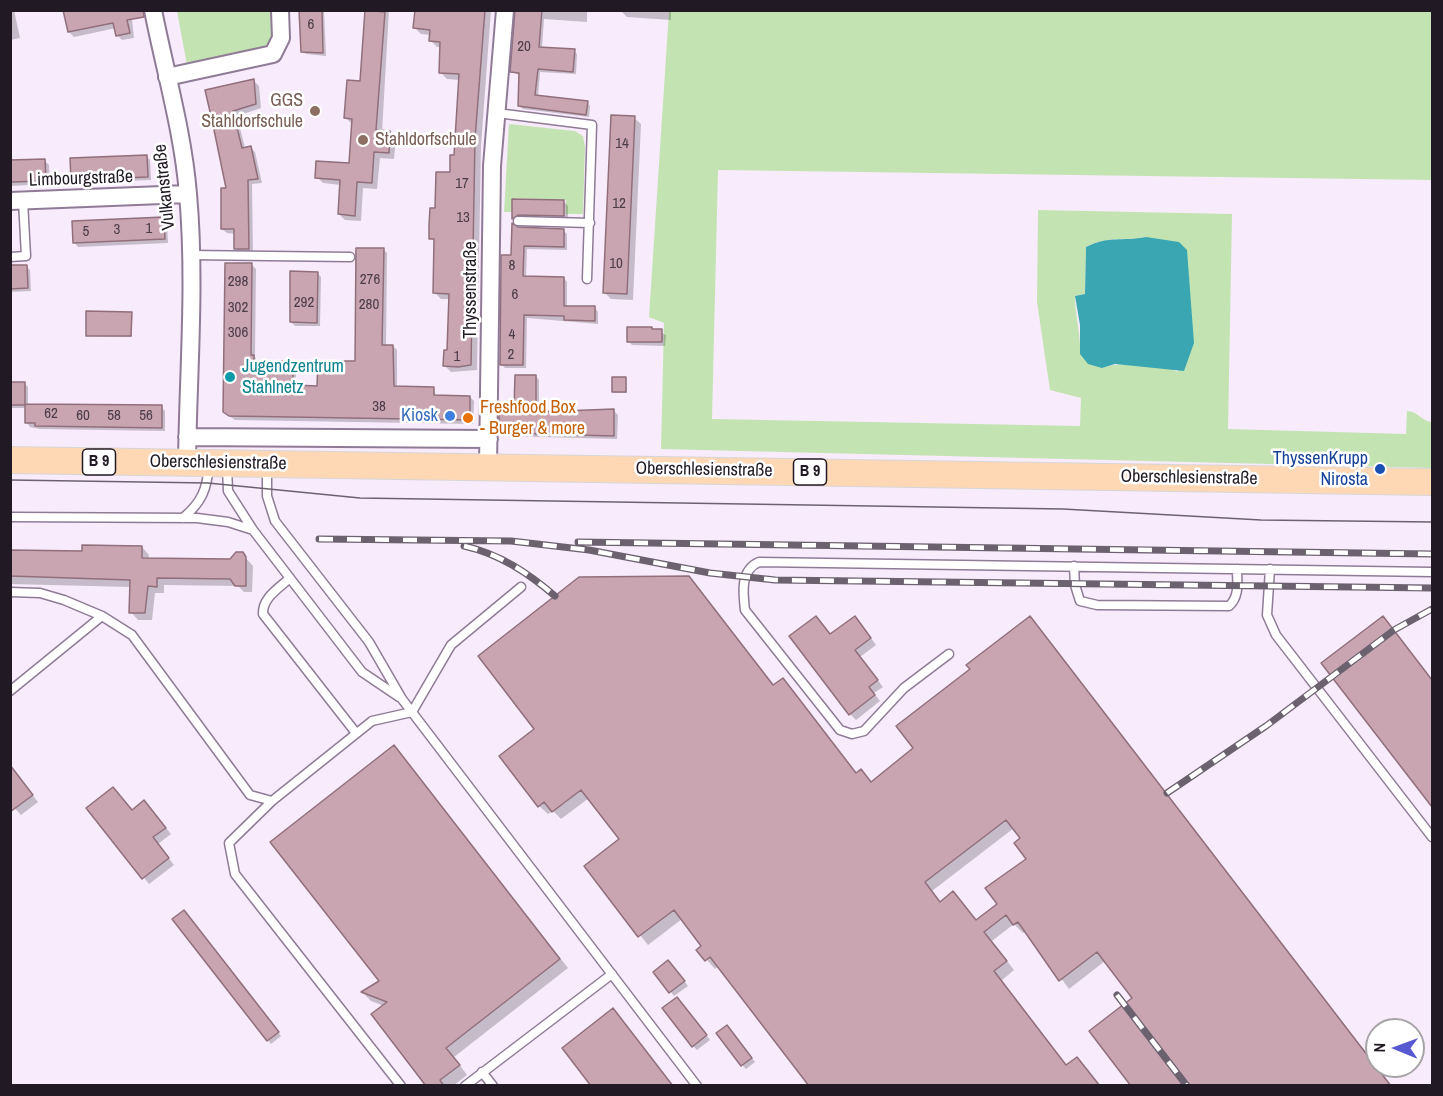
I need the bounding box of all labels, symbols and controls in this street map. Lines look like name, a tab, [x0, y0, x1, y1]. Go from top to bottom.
house number: 6	[308, 16, 314, 34]
house number: 20	[517, 38, 531, 56]
place label: GGS Stahldorfschule	[201, 90, 303, 132]
marker: GGS Stahldorfschule	[308, 104, 322, 118]
place label: Stahldorfschule	[375, 129, 477, 151]
marker: Stahldorfschule	[356, 133, 370, 147]
house number: 14	[615, 135, 629, 153]
street label: Vulkanstraße	[150, 143, 180, 231]
street label: Limbourgstraße	[29, 166, 133, 192]
house number: 17	[455, 175, 469, 193]
house number: 12	[612, 195, 626, 213]
house number: 13	[456, 209, 470, 227]
house number: 1	[146, 220, 152, 238]
house number: 3	[114, 221, 120, 239]
house number: 5	[83, 223, 89, 241]
street label: Thyssenstraße	[460, 241, 482, 339]
house number: 10	[609, 255, 623, 273]
house number: 8	[509, 257, 515, 275]
house number: 276	[360, 271, 380, 289]
house number: 298	[228, 273, 248, 291]
house number: 6	[512, 286, 518, 304]
house number: 292	[294, 294, 314, 312]
house number: 280	[359, 296, 379, 314]
house number: 302	[228, 299, 248, 317]
house number: 306	[228, 324, 248, 342]
house number: 4	[509, 326, 515, 344]
house number: 2	[508, 346, 514, 364]
house number: 1	[454, 348, 460, 366]
place label: Jugendzentrum Stahlnetz	[242, 356, 344, 398]
marker: Jugendzentrum Stahlnetz	[223, 370, 237, 384]
place label: Freshfood Box - Burger & more	[480, 397, 585, 440]
house number: 38	[372, 398, 386, 416]
house number: 62	[44, 405, 58, 423]
place label: Kiosk	[401, 405, 438, 427]
house number: 60	[76, 407, 90, 425]
house number: 58	[107, 407, 121, 425]
house number: 56	[139, 407, 153, 425]
marker: Kiosk	[443, 409, 457, 423]
marker: Freshfood Box - Burger & more	[461, 411, 475, 425]
place label: ThyssenKrupp Nirosta	[1273, 448, 1368, 490]
road number: B 9	[82, 449, 116, 475]
street label: Oberschlesienstraße	[149, 451, 287, 475]
street label: Oberschlesienstraße	[635, 458, 773, 482]
road number: B 9	[794, 459, 826, 485]
marker: ThyssenKrupp Nirosta	[1373, 462, 1387, 476]
street label: Oberschlesienstraße	[1120, 466, 1258, 490]
north arrow	[1365, 1018, 1425, 1078]
text: N	[1368, 1043, 1390, 1053]

